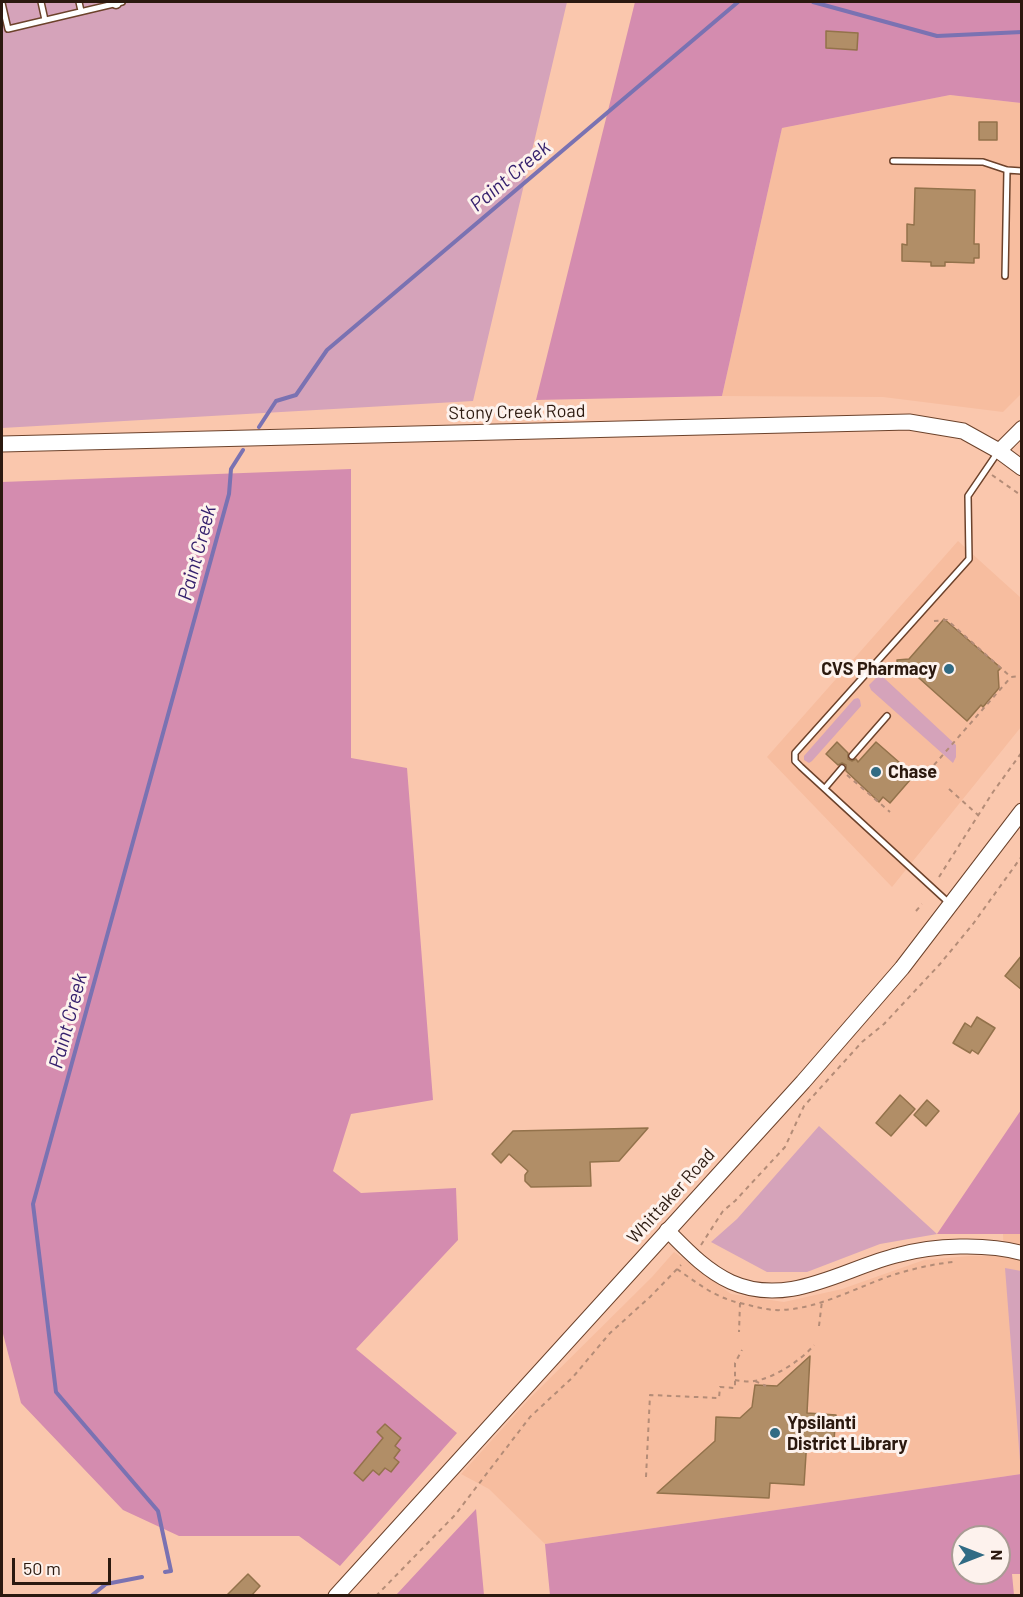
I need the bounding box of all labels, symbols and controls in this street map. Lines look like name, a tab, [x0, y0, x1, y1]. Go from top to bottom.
water label: Paint Creek	[465, 136, 555, 216]
street label: Stony Creek Road	[448, 400, 586, 424]
water label: Paint Creek	[173, 503, 221, 603]
place label: CVS Pharmacy	[821, 658, 937, 680]
marker: CVS Pharmacy	[942, 662, 956, 676]
place label: Chase	[888, 761, 937, 783]
marker: Chase	[869, 765, 883, 779]
water label: Paint Creek	[44, 971, 92, 1071]
street label: Whittaker Road	[623, 1144, 719, 1248]
place label: Ypsilanti District Library	[787, 1412, 908, 1454]
marker: Ypsilanti District Library	[768, 1426, 782, 1440]
north arrow	[951, 1525, 1011, 1585]
scale bar	[15, 1546, 114, 1584]
text: N	[988, 1550, 1007, 1560]
text: 50 m	[23, 1557, 61, 1579]

